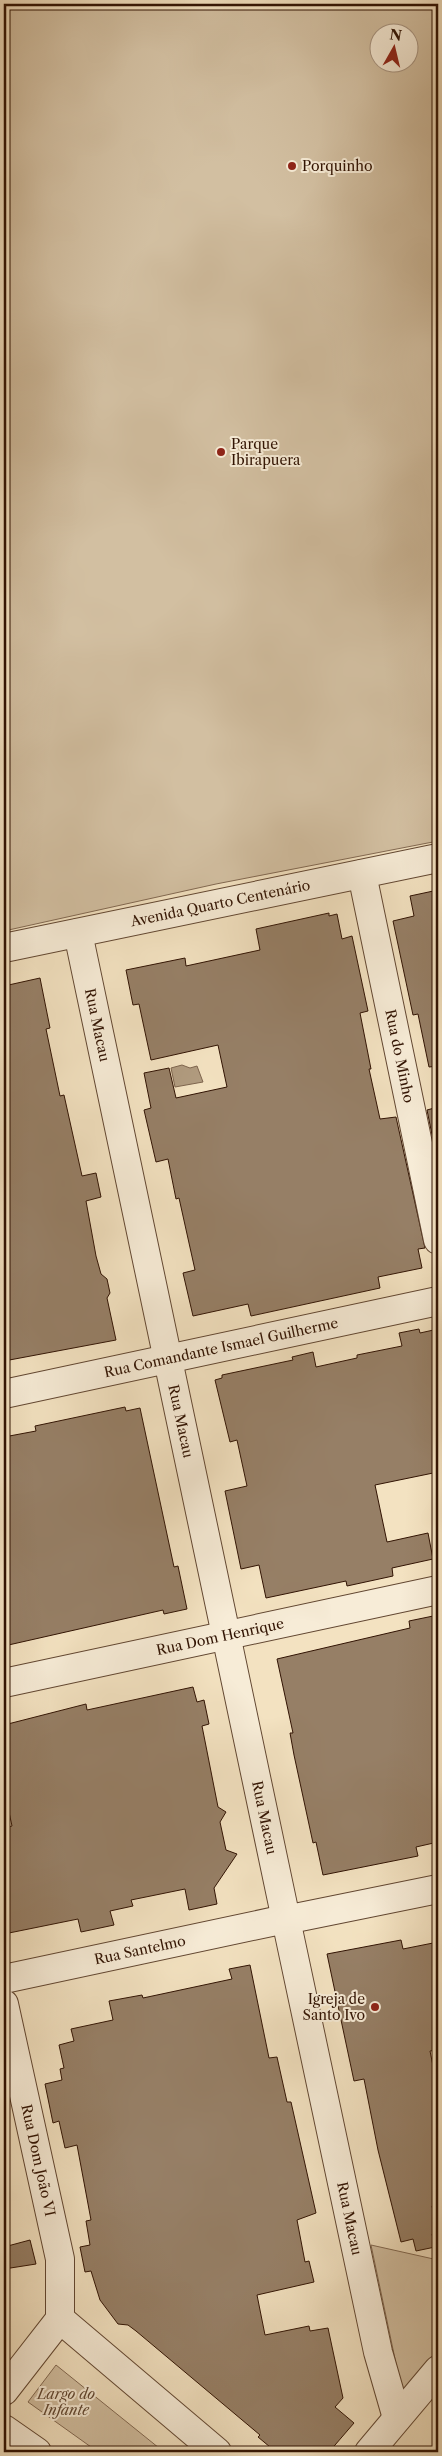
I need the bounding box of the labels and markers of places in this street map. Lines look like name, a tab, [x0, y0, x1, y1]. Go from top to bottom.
place label: Porquinho	[302, 157, 373, 175]
marker: Porquinho	[286, 160, 298, 172]
place label: Parque Ibirapuera	[231, 435, 301, 469]
marker: Parque Ibirapuera	[215, 446, 227, 458]
place label: Igreja de Santo Ivo	[303, 1990, 365, 2024]
marker: Igreja de Santo Ivo	[369, 2001, 381, 2013]

